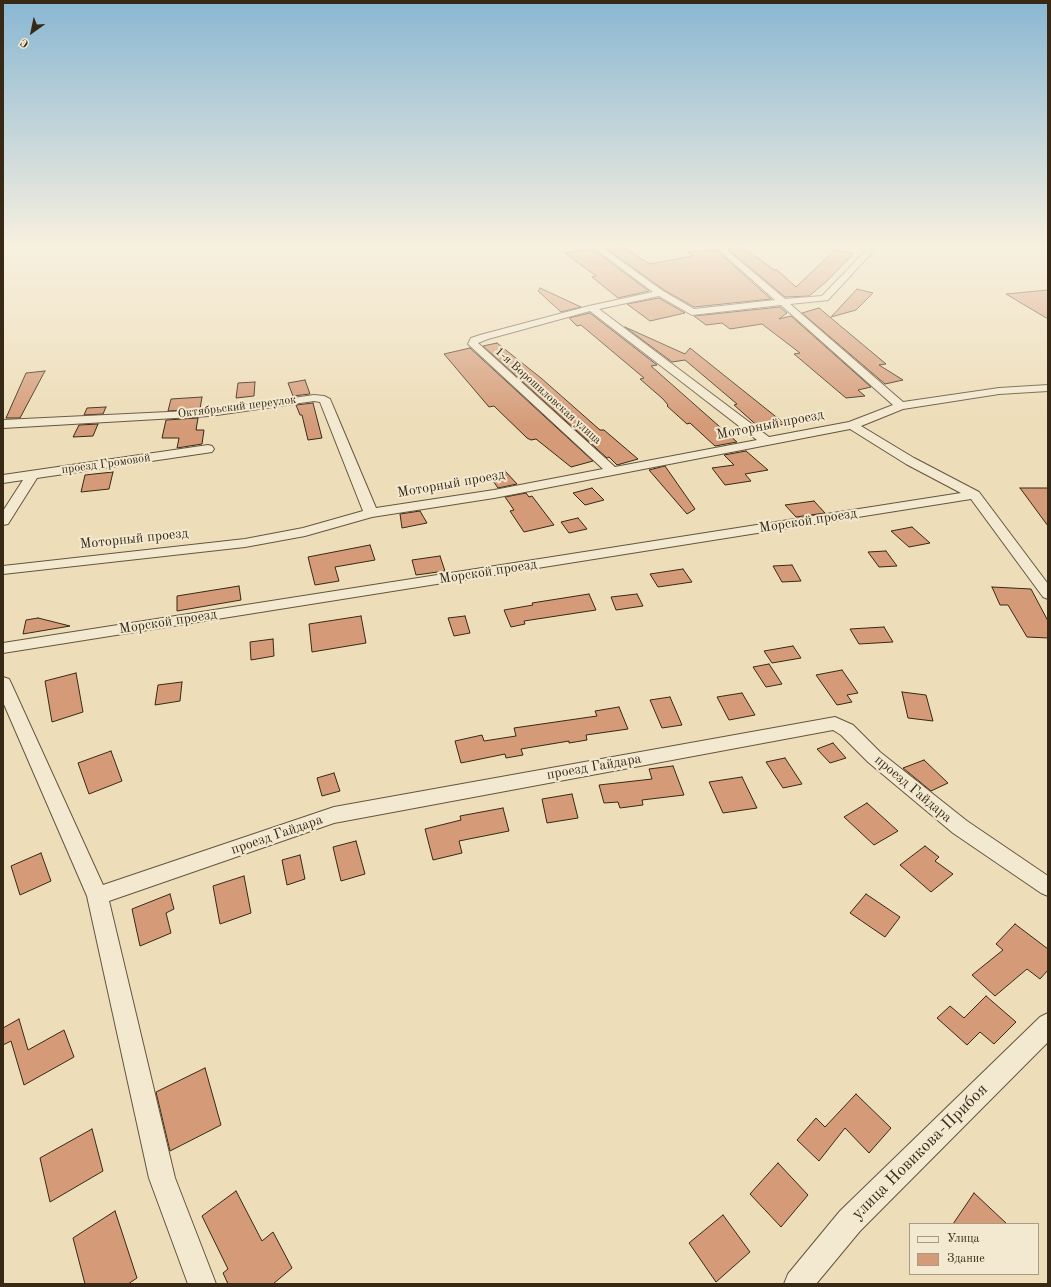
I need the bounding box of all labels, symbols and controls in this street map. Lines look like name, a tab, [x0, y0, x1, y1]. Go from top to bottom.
north arrow	[12, 12, 52, 52]
text: С	[19, 36, 31, 49]
street label: 1-я Ворошиловская улица	[492, 344, 604, 448]
street label: Октябрьский переулок	[177, 393, 297, 421]
street label: Моторный проезд	[715, 406, 825, 444]
street label: проезд Громовой	[61, 451, 151, 477]
street label: Моторный проезд	[396, 466, 506, 502]
street label: Морской проезд	[758, 505, 858, 537]
street label: Моторный проезд	[79, 525, 189, 553]
street label: Морской проезд	[438, 556, 538, 588]
street label: Морской проезд	[118, 606, 218, 638]
street label: проезд Гайдара	[545, 750, 643, 784]
street label: проезд Гайдара	[871, 752, 955, 826]
street label: проезд Гайдара	[229, 811, 325, 859]
street label: улица Новикова-Прибоя	[848, 1080, 992, 1224]
legend	[909, 1223, 1039, 1275]
text: Улица	[947, 1233, 980, 1245]
text: Здание	[947, 1253, 985, 1265]

